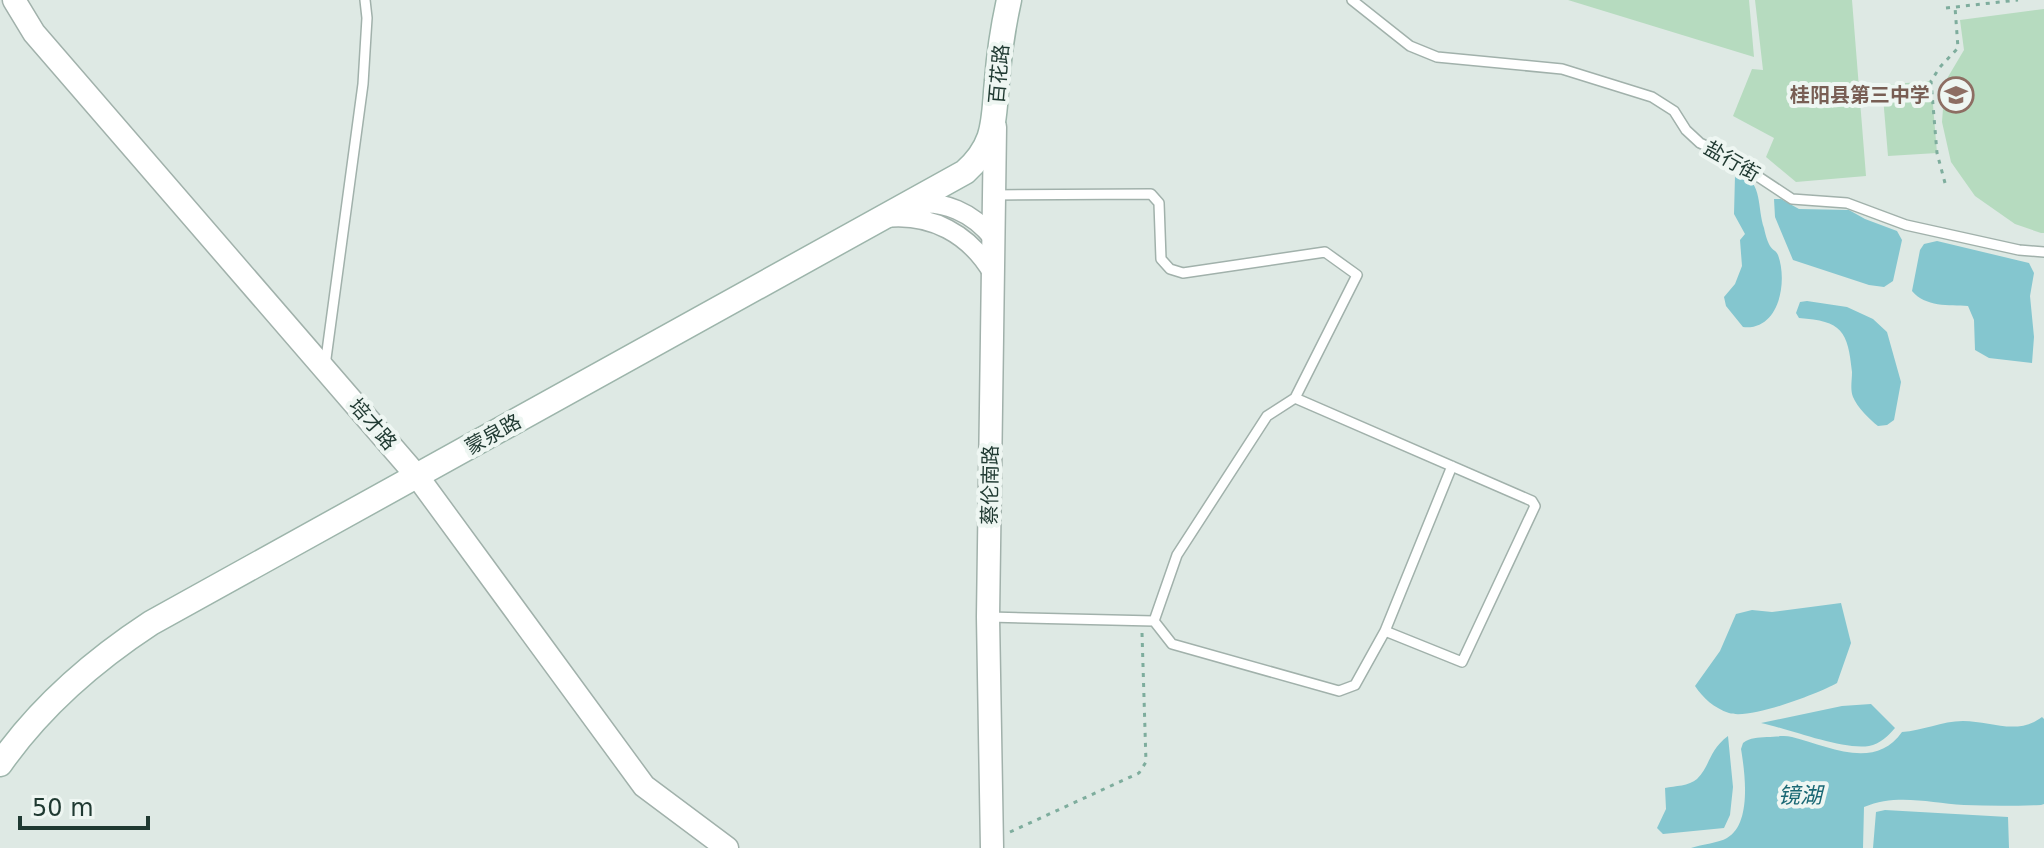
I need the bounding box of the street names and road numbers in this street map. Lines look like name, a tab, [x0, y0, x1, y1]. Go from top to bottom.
street label: 百花路	[984, 43, 1014, 105]
street label: 盐行街	[1700, 136, 1764, 186]
street label: 培才路	[344, 393, 402, 455]
street label: 蒙泉路	[461, 409, 525, 459]
street label: 蔡伦南路	[977, 445, 1003, 525]

